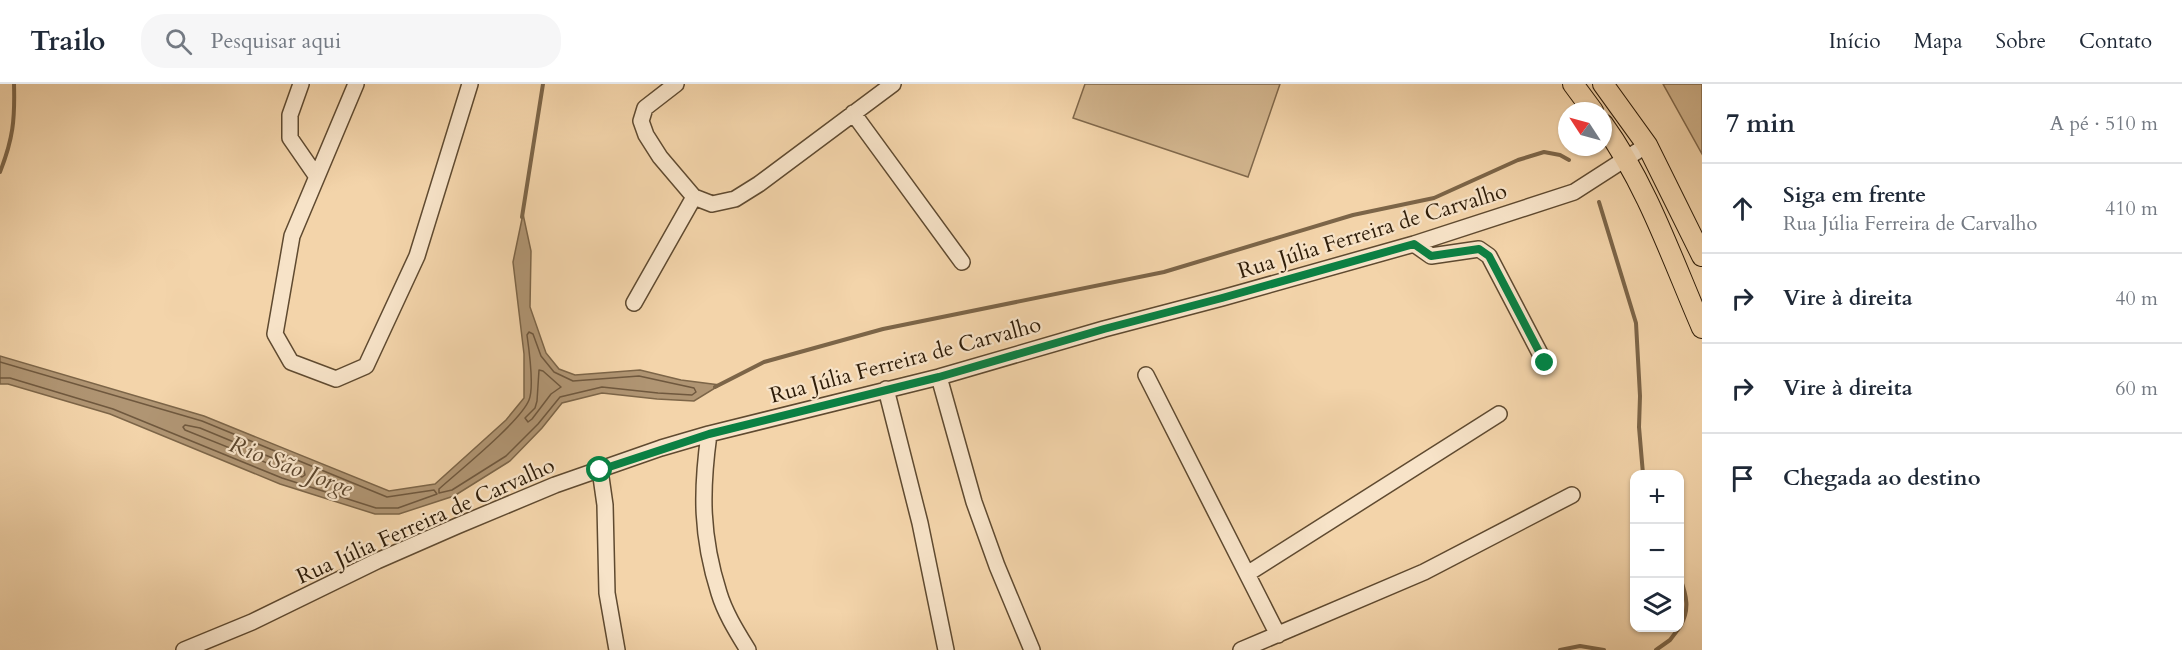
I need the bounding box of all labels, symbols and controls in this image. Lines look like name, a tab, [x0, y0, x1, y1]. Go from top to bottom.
search box	[141, 14, 561, 68]
text: Trailo	[30, 22, 105, 60]
icon: search	[162, 25, 195, 58]
text: Pesquisar aqui	[210, 26, 341, 56]
text: Início	[1829, 27, 1881, 56]
text: Mapa	[1914, 27, 1963, 56]
text: Sobre	[1996, 27, 2046, 56]
text: Contato	[2079, 27, 2152, 56]
north arrow	[1558, 102, 1612, 156]
text: 7 min	[1726, 106, 1795, 141]
text: A pé · 510 m	[2050, 110, 2158, 137]
street label: Rua Júlia Ferreira de Carvalho	[1234, 176, 1511, 286]
text: Siga em frente	[1783, 180, 1926, 210]
icon: ahead	[1726, 192, 1759, 225]
text: 410 m	[2105, 195, 2158, 222]
text: Rua Júlia Ferreira de Carvalho	[1783, 210, 2037, 237]
icon: right	[1726, 282, 1759, 315]
text: Vire à direita	[1783, 283, 1913, 313]
text: 40 m	[2115, 285, 2158, 312]
street label: Rua Júlia Ferreira de Carvalho	[766, 309, 1044, 411]
route end	[1531, 349, 1557, 375]
icon: right	[1726, 372, 1759, 405]
text: Vire à direita	[1783, 373, 1913, 403]
text: 60 m	[2115, 375, 2158, 402]
water label: Rio São Jorge	[224, 428, 358, 505]
street label: Rua Júlia Ferreira de Carvalho	[292, 450, 559, 592]
route start	[586, 456, 612, 482]
icon: arrive	[1726, 462, 1759, 495]
text: Chegada ao destino	[1783, 463, 1981, 493]
map controls	[1630, 470, 1684, 632]
button: +	[1630, 470, 1684, 524]
button: −	[1630, 524, 1684, 578]
button: layers	[1630, 578, 1684, 632]

